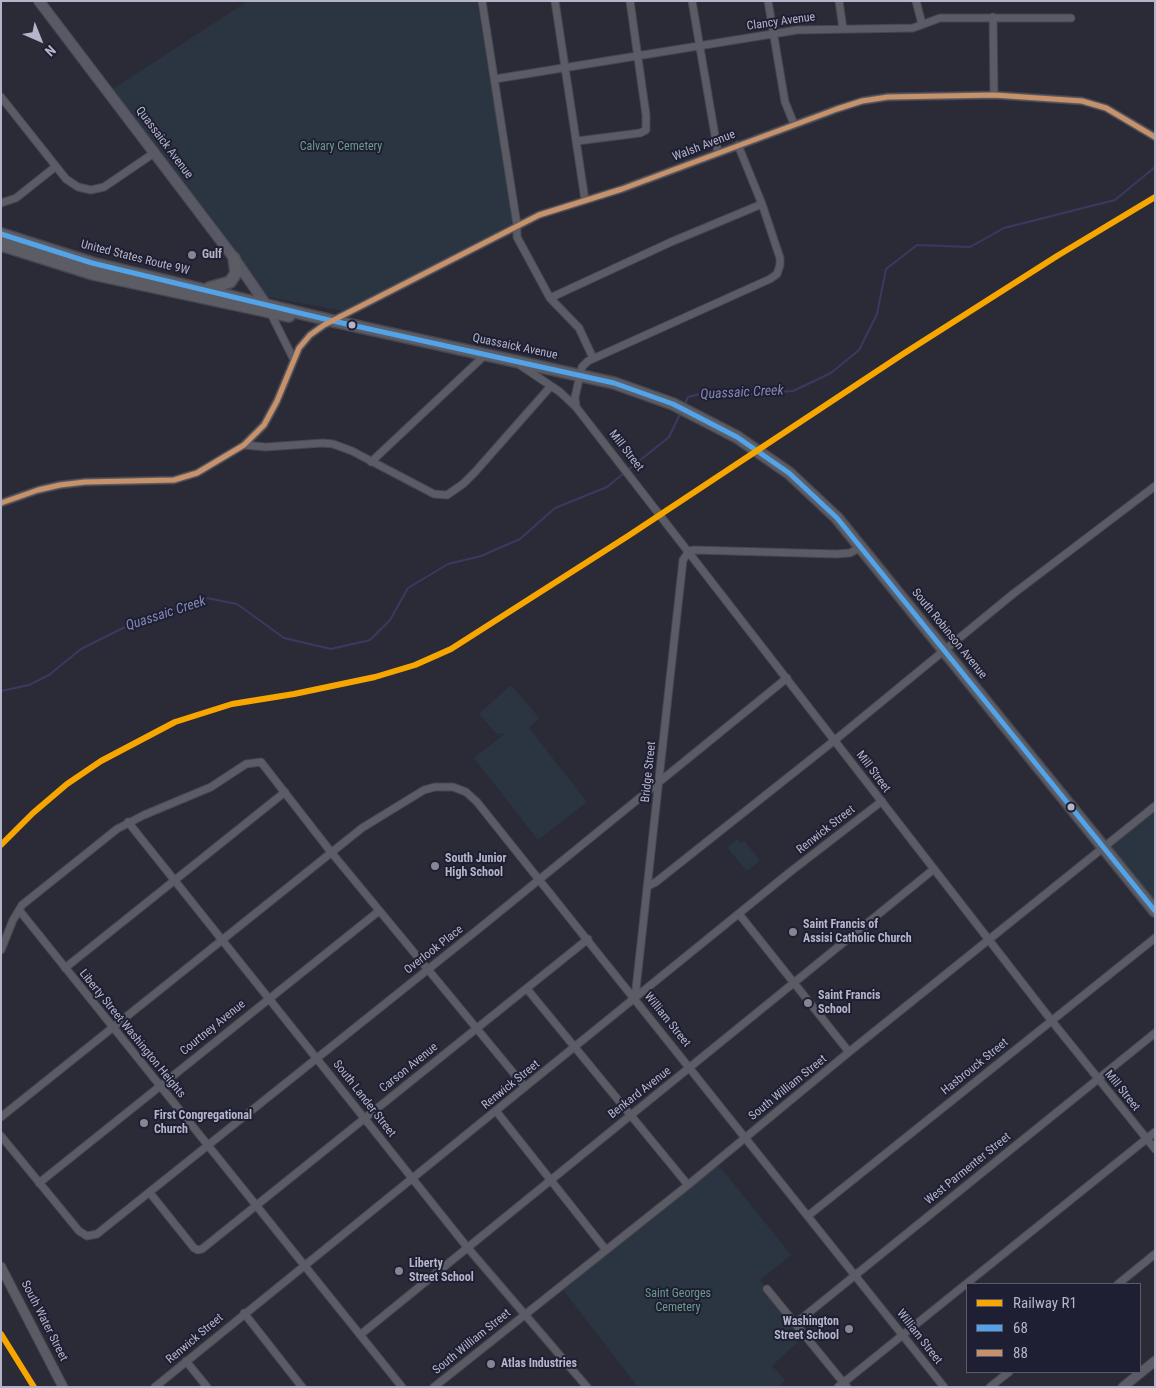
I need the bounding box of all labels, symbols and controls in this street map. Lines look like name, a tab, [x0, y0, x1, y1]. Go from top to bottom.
street label: Clancy Avenue	[746, 10, 816, 34]
north arrow	[15, 15, 65, 65]
text: N	[42, 42, 59, 60]
street label: Quassaick Avenue	[132, 104, 196, 182]
street label: Walsh Avenue	[671, 127, 737, 165]
park label: Calvary Cemetery	[300, 140, 382, 154]
street label: United States Route 9W	[79, 238, 191, 278]
place label: Gulf	[202, 248, 222, 262]
marker: Gulf	[186, 249, 198, 261]
unlabelled marker	[347, 320, 357, 330]
street label: Quassaick Avenue	[471, 331, 559, 363]
water label: Quassaic Creek	[700, 382, 784, 404]
street label: Mill Street	[605, 428, 647, 474]
street label: South Robinson Avenue	[908, 586, 990, 682]
water label: Quassaic Creek	[124, 593, 208, 635]
street label: Bridge Street	[639, 741, 659, 803]
street label: Mill Street	[853, 748, 893, 796]
unlabelled marker	[1066, 802, 1076, 812]
street label: Renwick Street	[794, 803, 858, 857]
place label: South Junior High School	[445, 852, 506, 880]
marker: South Junior High School	[429, 860, 441, 872]
place label: Saint Francis of Assisi Catholic Church	[803, 918, 912, 946]
street label: Overlook Place	[402, 923, 466, 977]
marker: Saint Francis of Assisi Catholic Church	[787, 926, 799, 938]
street label: Liberty Street Washington Heights	[76, 967, 188, 1101]
place label: Saint Francis School	[818, 989, 880, 1017]
street label: William Street	[641, 990, 693, 1050]
street label: Courtney Avenue	[177, 997, 249, 1059]
marker: Saint Francis School	[802, 997, 814, 1009]
street label: Hasbrouck Street	[939, 1036, 1011, 1098]
street label: Carson Avenue	[377, 1040, 441, 1096]
street label: South William Street	[746, 1052, 830, 1124]
street label: Renwick Street	[479, 1057, 543, 1113]
street label: South Lander Street	[330, 1058, 398, 1140]
street label: Benkard Avenue	[606, 1064, 674, 1122]
street label: Mill Street	[1101, 1068, 1143, 1114]
place label: First Congregational Church	[154, 1109, 252, 1137]
marker: First Congregational Church	[138, 1117, 150, 1129]
street label: West Parmenter Street	[922, 1130, 1014, 1208]
place label: Liberty Street School	[409, 1257, 474, 1285]
marker: Liberty Street School	[393, 1265, 405, 1277]
street label: South Water Street	[17, 1278, 71, 1364]
legend	[966, 1283, 1141, 1373]
park label: Saint Georges Cemetery	[645, 1287, 711, 1315]
text: Railway R1	[1013, 1294, 1077, 1312]
street label: South William Street	[430, 1306, 514, 1378]
street label: William Street	[893, 1307, 945, 1367]
street label: Renwick Street	[163, 1311, 227, 1367]
place label: Washington Street School	[774, 1315, 839, 1343]
text: 68	[1013, 1319, 1028, 1337]
marker: Washington Street School	[843, 1323, 855, 1335]
text: 88	[1013, 1344, 1028, 1362]
place label: Atlas Industries	[501, 1357, 577, 1371]
marker: Atlas Industries	[485, 1358, 497, 1370]

